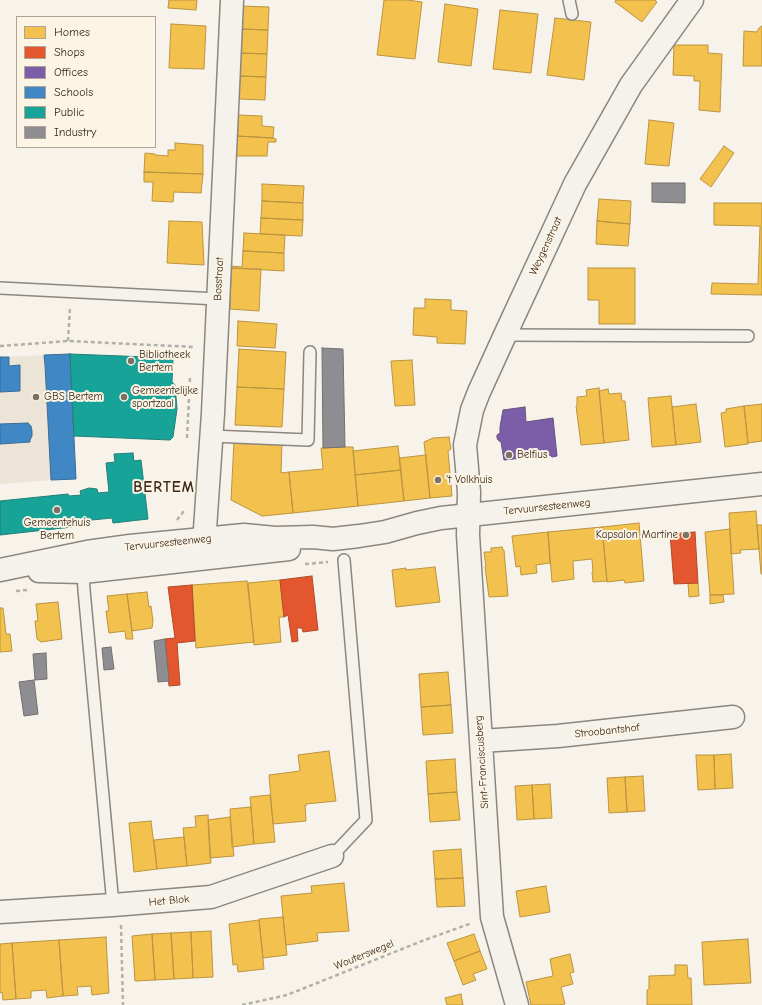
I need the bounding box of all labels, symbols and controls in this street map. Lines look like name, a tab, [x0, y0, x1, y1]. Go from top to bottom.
legend	[16, 16, 156, 148]
text: Homes	[54, 25, 90, 39]
text: Shops	[54, 45, 85, 59]
text: Offices	[54, 65, 88, 79]
text: Schools	[54, 85, 93, 99]
text: Public	[54, 105, 84, 119]
text: Industry	[54, 125, 96, 139]
street label: Weygenstraat	[527, 215, 565, 277]
street label: Bosstraat	[211, 257, 227, 301]
place label: Bibliotheek Bertem	[139, 348, 190, 374]
marker: Bibliotheek Bertem	[126, 356, 136, 366]
place label: Gemeentelijke sportzaal	[132, 384, 198, 410]
place label: GBS Bertem	[44, 390, 103, 404]
marker: GBS Bertem	[31, 392, 41, 402]
marker: Gemeentelijke sportzaal	[119, 392, 129, 402]
place label: Belfius	[517, 448, 548, 462]
marker: Belfius	[504, 450, 514, 460]
place label: 't Volkhuis	[446, 473, 492, 487]
marker: 't Volkhuis	[433, 475, 443, 485]
district label: BERTEM	[133, 479, 195, 497]
street label: Tervuursesteenweg	[503, 496, 591, 518]
marker: Gemeentehuis Bertem	[52, 505, 62, 515]
place label: Gemeentehuis Bertem	[24, 516, 90, 542]
place label: Kapsalon Martine	[596, 528, 678, 542]
marker: Kapsalon Martine	[681, 530, 691, 540]
street label: Tervuursesteenweg	[124, 532, 212, 554]
street label: Sint-Franciscusberg	[472, 715, 492, 809]
street label: Stroobantshof	[574, 721, 640, 741]
street label: Het Blok	[148, 893, 190, 909]
street label: Wouterswegel	[332, 937, 396, 973]

